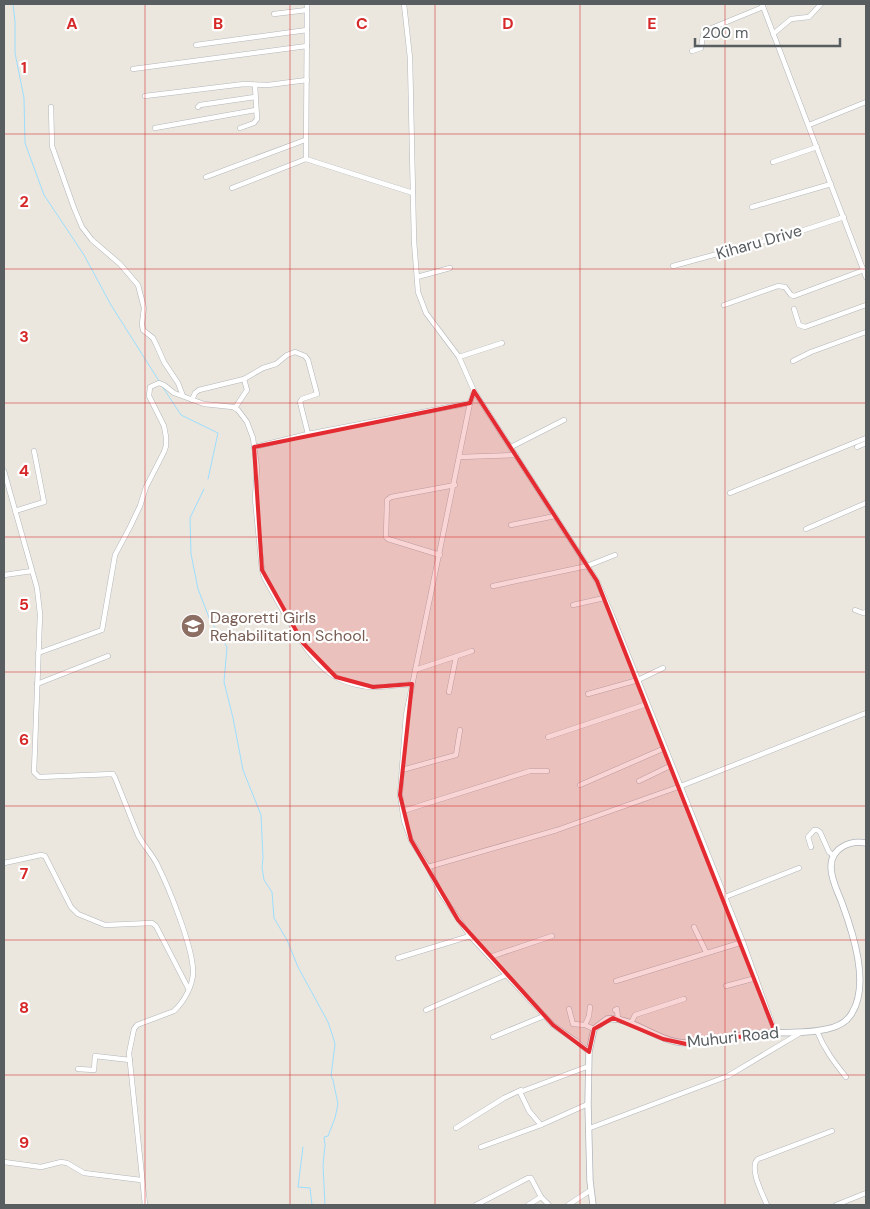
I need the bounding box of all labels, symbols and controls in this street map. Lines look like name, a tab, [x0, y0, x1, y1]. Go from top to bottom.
text: A	[66, 13, 78, 34]
text: B	[213, 13, 223, 34]
text: C	[356, 13, 368, 34]
text: D	[502, 13, 514, 34]
text: E	[647, 13, 657, 34]
scale bar	[695, 15, 840, 47]
text: 200 m	[702, 23, 748, 43]
text: 1	[21, 57, 27, 78]
text: 2	[19, 191, 29, 212]
street label: Kiharu Drive	[714, 220, 804, 264]
text: 3	[19, 326, 29, 347]
text: 4	[19, 460, 29, 481]
text: 5	[19, 594, 29, 615]
place label: Dagoretti Girls Rehabilitation School.	[210, 607, 368, 646]
school or university icon: Dagoretti Girls Rehabilitation School.	[180, 613, 206, 639]
text: 6	[19, 729, 29, 750]
text: 7	[20, 863, 29, 884]
text: 8	[19, 997, 29, 1018]
street label: Muhuri Road	[686, 1022, 780, 1052]
text: 9	[19, 1132, 29, 1153]

